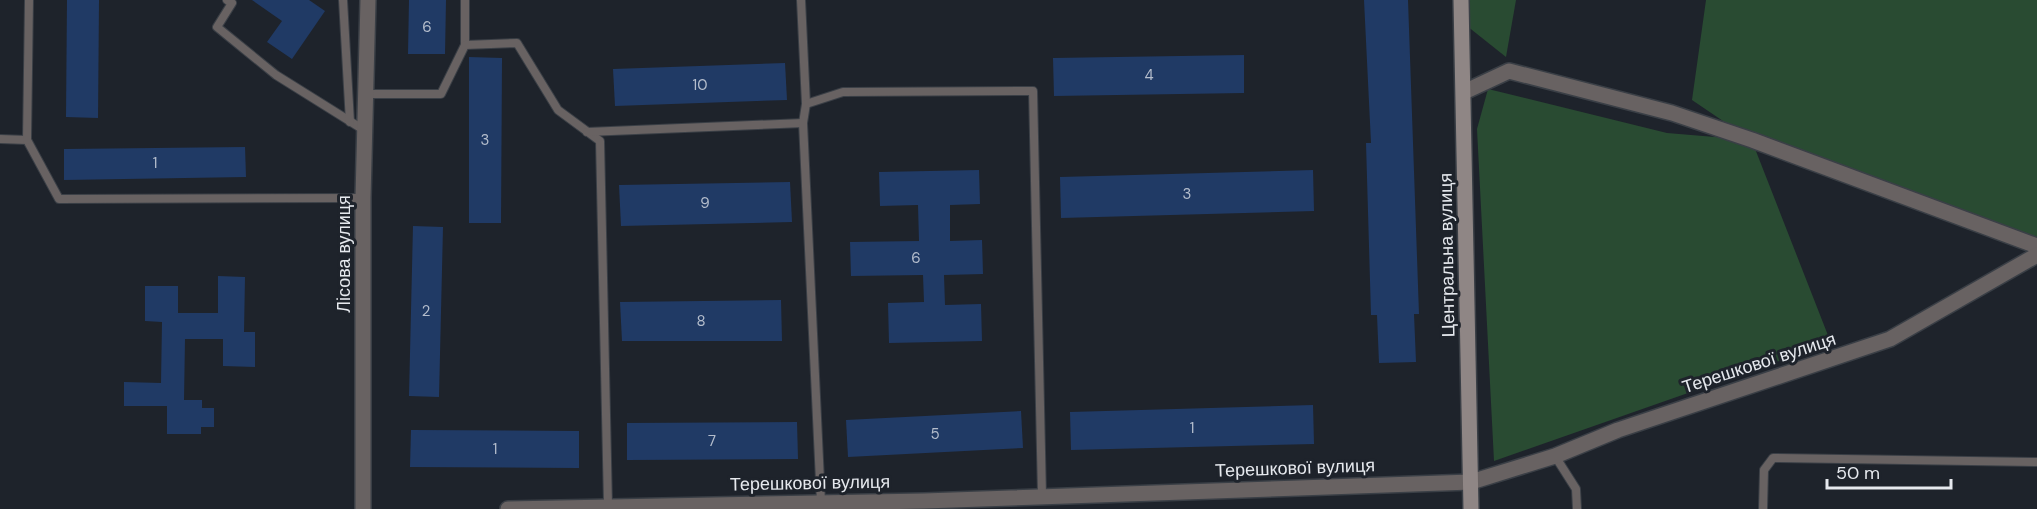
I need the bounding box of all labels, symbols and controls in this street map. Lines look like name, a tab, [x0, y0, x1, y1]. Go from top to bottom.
house number: 6	[422, 17, 432, 37]
house number: 4	[1144, 65, 1154, 85]
house number: 10	[693, 75, 707, 95]
house number: 3	[481, 130, 489, 150]
house number: 1	[153, 153, 157, 173]
street label: Центральна вулиця	[1434, 173, 1460, 337]
house number: 3	[1183, 184, 1191, 204]
house number: 9	[700, 193, 710, 213]
street label: Лісова вулиця	[332, 195, 356, 313]
house number: 6	[911, 248, 921, 268]
house number: 2	[422, 301, 430, 321]
house number: 8	[696, 311, 706, 331]
street label: Терешкової вулиця	[1679, 327, 1839, 399]
house number: 1	[1190, 418, 1194, 438]
house number: 5	[930, 424, 940, 444]
house number: 7	[708, 431, 716, 451]
house number: 1	[493, 439, 497, 459]
scale bar	[1827, 452, 1952, 490]
street label: Терешкової вулиця	[1215, 453, 1375, 483]
text: 50 m	[1836, 461, 1880, 485]
street label: Терешкової вулиця	[730, 470, 890, 496]

